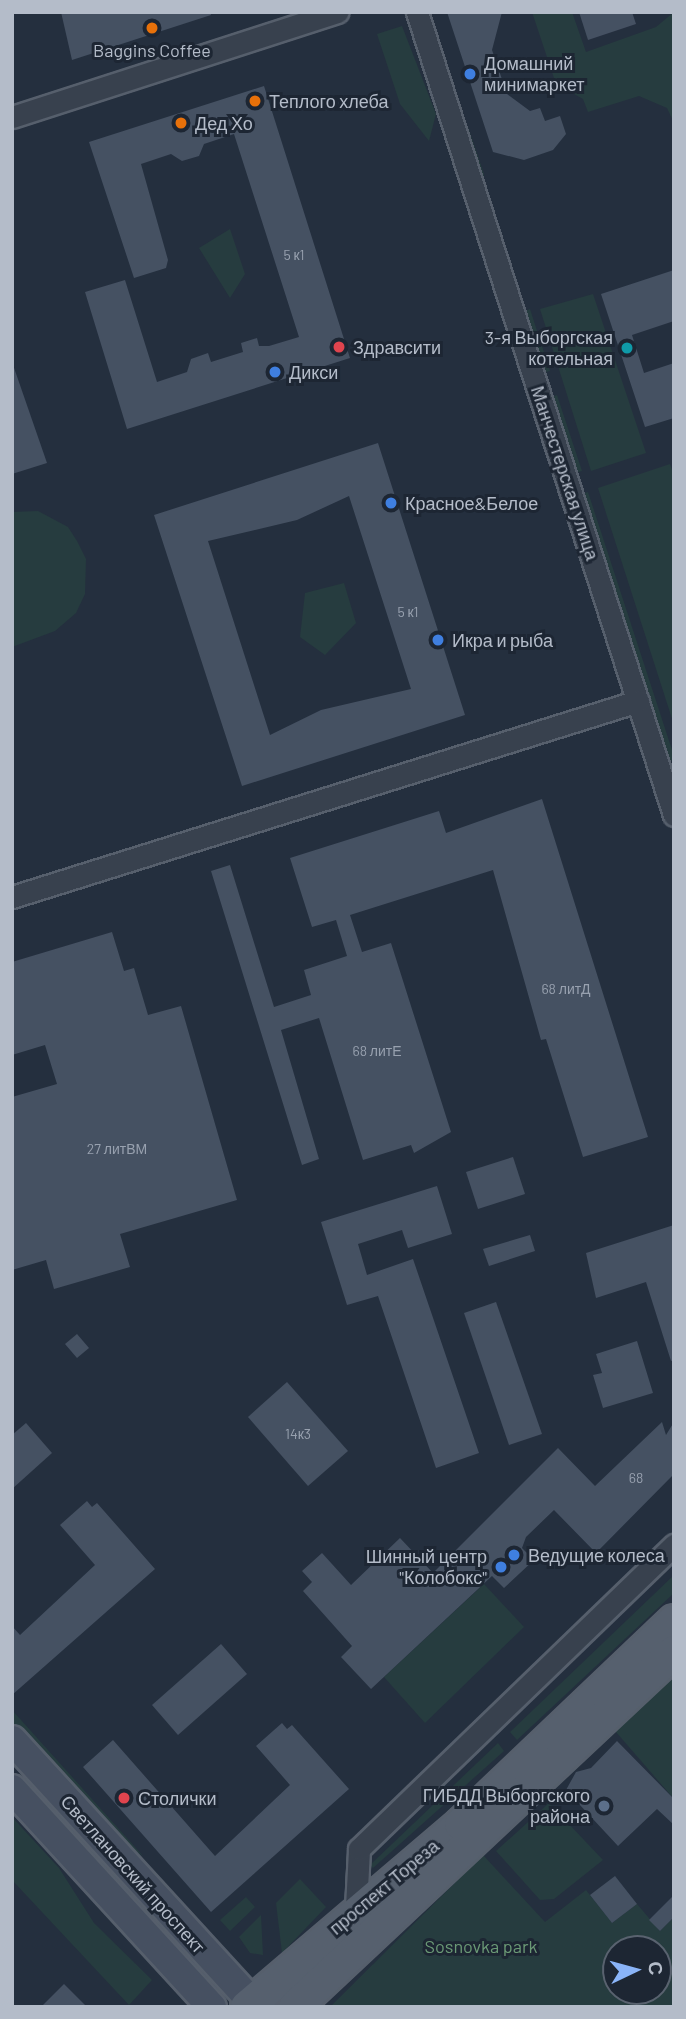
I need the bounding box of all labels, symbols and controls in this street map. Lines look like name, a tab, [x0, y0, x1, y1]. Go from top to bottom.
marker: Baggins Coffee	[144, 20, 160, 36]
place label: Baggins Coffee	[93, 39, 211, 61]
place label: Домашний минимаркет	[484, 53, 585, 96]
marker: Домашний минимаркет	[462, 66, 478, 82]
place label: Теплого хлеба	[269, 90, 388, 112]
marker: Теплого хлеба	[247, 93, 263, 109]
place label: Дед Хо	[195, 112, 253, 134]
marker: Дед Хо	[173, 115, 189, 131]
house number: 5 к1	[283, 247, 305, 263]
place label: 3-я Выборгская котельная	[485, 327, 613, 370]
place label: Здравсити	[353, 336, 441, 358]
marker: Здравсити	[331, 339, 347, 355]
marker: 3-я Выборгская котельная	[619, 340, 635, 356]
place label: Дикси	[289, 361, 338, 383]
marker: Дикси	[267, 364, 283, 380]
street label: Манчестерская улица	[527, 383, 603, 563]
place label: Красное&Белое	[405, 492, 538, 514]
marker: Красное&Белое	[383, 495, 399, 511]
house number: 5 к1	[397, 604, 419, 620]
place label: Икра и рыба	[452, 629, 553, 651]
marker: Икра и рыба	[430, 632, 446, 648]
house number: 68 литД	[541, 981, 591, 997]
house number: 68 литЕ	[352, 1043, 402, 1059]
house number: 27 литВМ	[87, 1141, 147, 1157]
house number: 14к3	[285, 1426, 311, 1442]
house number: 68	[629, 1470, 643, 1486]
place label: Ведущие колеса	[528, 1544, 665, 1566]
place label: Шинный центр "Колобокс"	[366, 1546, 487, 1588]
marker: Ведущие колеса	[506, 1547, 522, 1563]
marker: Шинный центр "Колобокс"	[493, 1559, 509, 1575]
place label: ГИБДД Выборгского района	[423, 1785, 590, 1828]
place label: Столички	[138, 1787, 217, 1809]
marker: Столички	[116, 1790, 132, 1806]
street label: Светлановский проспект	[56, 1791, 210, 1957]
marker: ГИБДД Выборгского района	[596, 1798, 612, 1814]
street label: проспект Тореза	[325, 1835, 443, 1939]
park label: Sosnovka park	[425, 1935, 537, 1957]
north arrow	[602, 1935, 672, 2005]
text: С	[644, 1960, 668, 1976]

